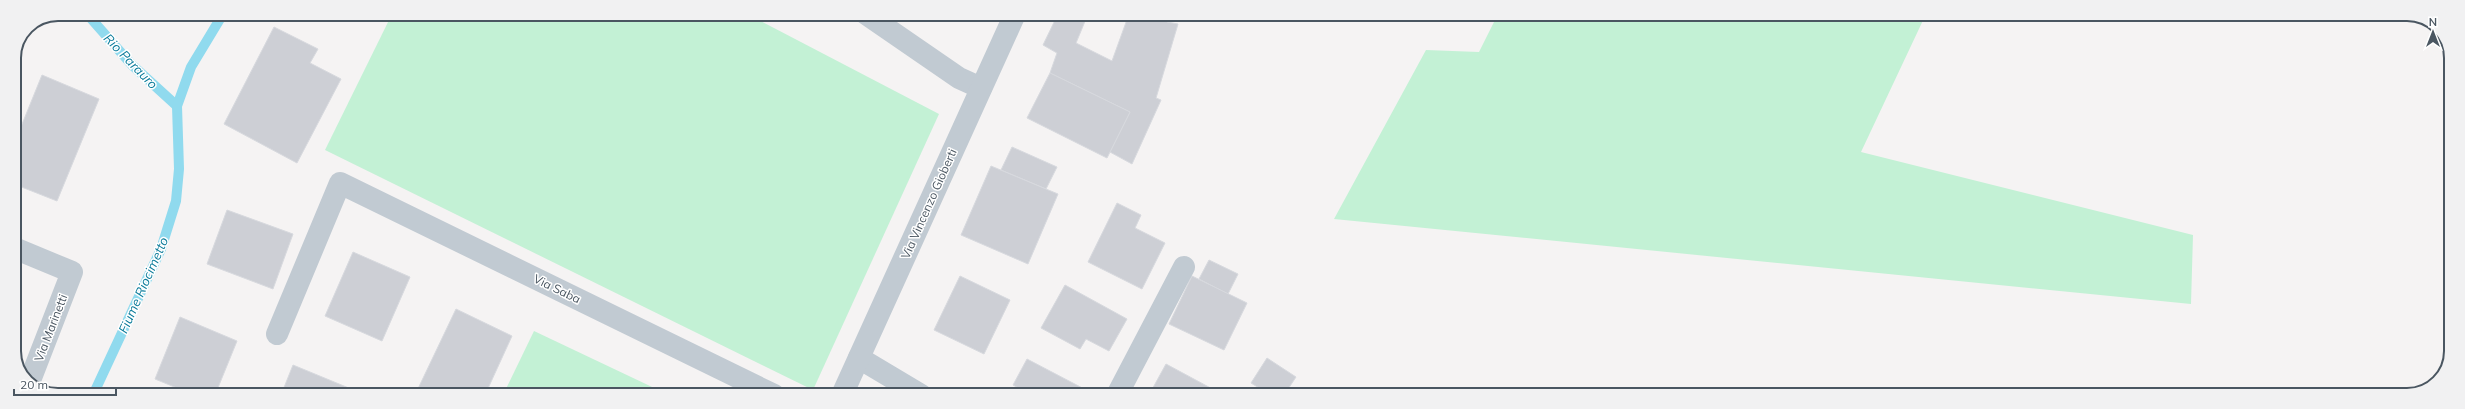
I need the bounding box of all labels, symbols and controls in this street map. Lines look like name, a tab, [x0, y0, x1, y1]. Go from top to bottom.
north arrow	[2413, 12, 2453, 52]
text: N	[2429, 15, 2437, 29]
water label: Rio Parauro	[101, 30, 161, 92]
street label: Via Vincenzo Gioberti	[897, 146, 960, 261]
water label: Fiume Riocimetto	[115, 234, 171, 336]
street label: Via Saba	[531, 271, 583, 306]
street label: Via Marinetti	[31, 292, 70, 364]
scale bar	[14, 371, 116, 397]
text: 20 m	[20, 377, 48, 392]

